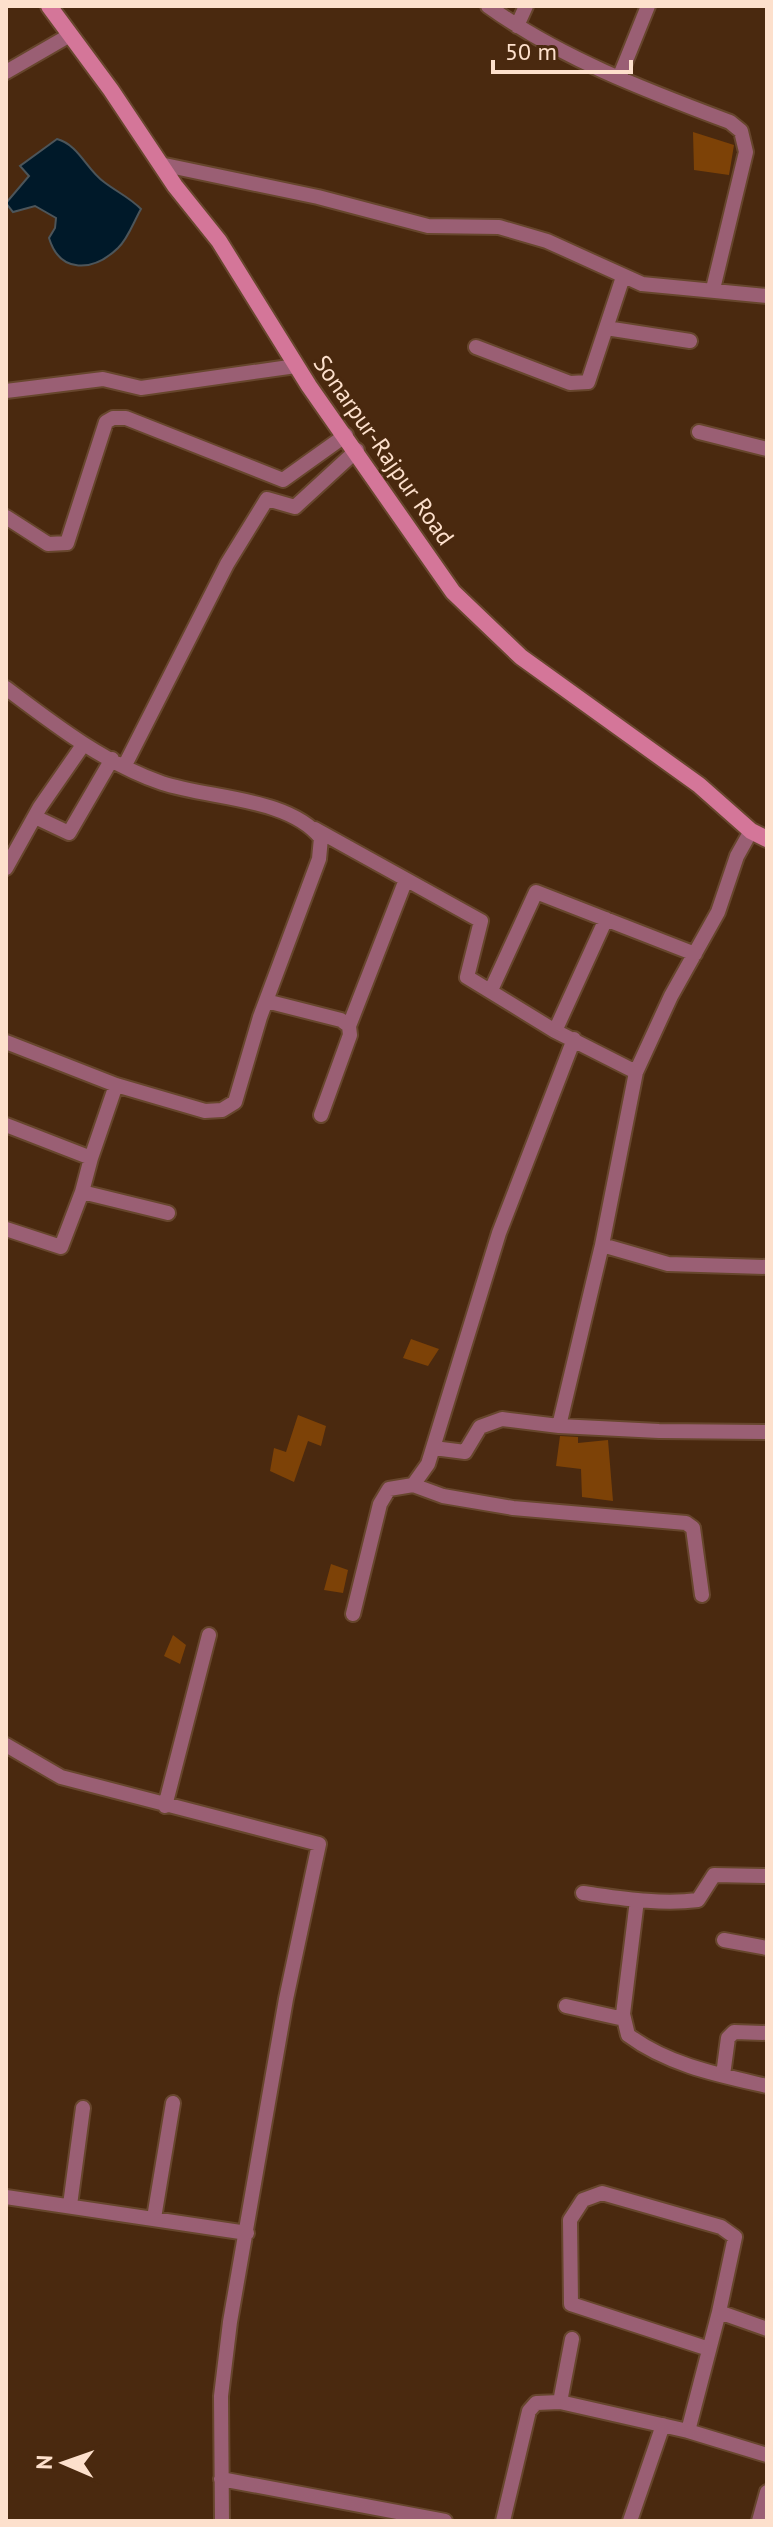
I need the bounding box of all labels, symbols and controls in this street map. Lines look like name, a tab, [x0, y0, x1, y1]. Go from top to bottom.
scale bar	[493, 24, 631, 74]
text: 50 m	[505, 36, 557, 67]
street label: Sonarpur-Rajpur Road	[307, 349, 461, 551]
north arrow	[24, 2423, 104, 2503]
text: N	[30, 2455, 58, 2470]

